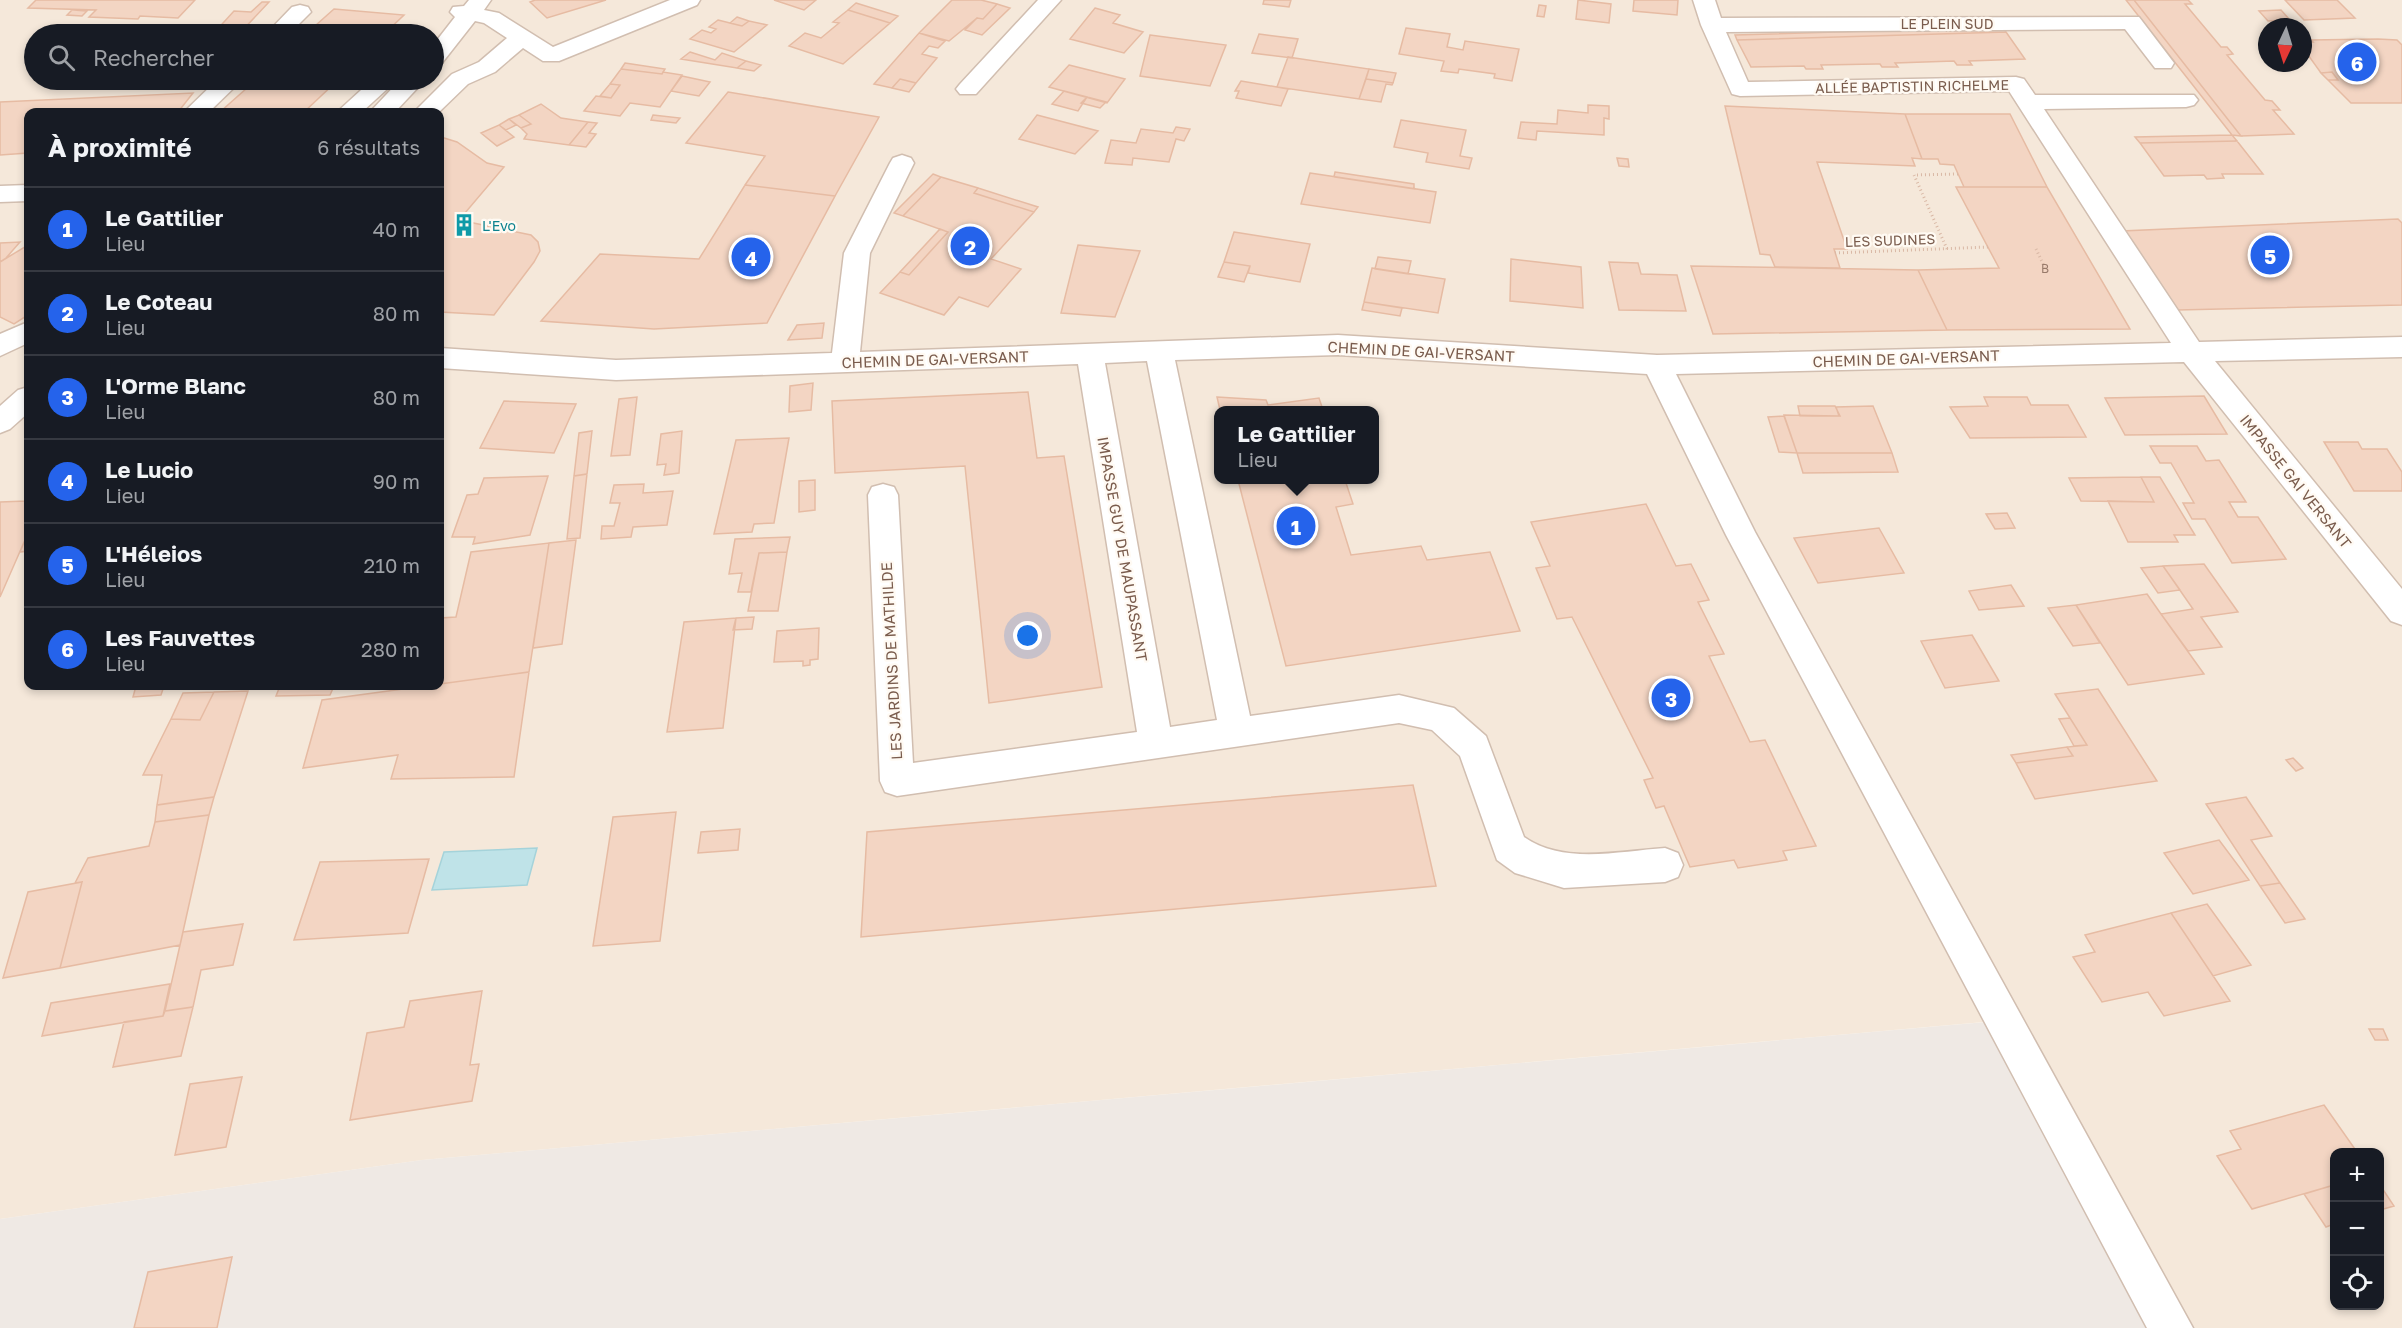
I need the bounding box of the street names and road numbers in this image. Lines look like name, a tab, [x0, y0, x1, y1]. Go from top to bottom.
street label: LE PLEIN SUD	[1900, 15, 1994, 32]
street label: ALLÉE BAPTISTIN RICHELME	[1815, 76, 2009, 96]
street label: LES SUDINES	[1844, 230, 1936, 250]
street label: CHEMIN DE GAI-VERSANT	[1327, 337, 1515, 365]
street label: CHEMIN DE GAI-VERSANT	[1812, 346, 2000, 370]
street label: CHEMIN DE GAI-VERSANT	[841, 347, 1029, 371]
street label: IMPASSE GAI VERSANT	[2237, 411, 2355, 551]
street label: IMPASSE GUY DE MAUPASSANT	[1094, 435, 1152, 663]
street label: LES JARDINS DE MATHILDE	[877, 562, 905, 760]

